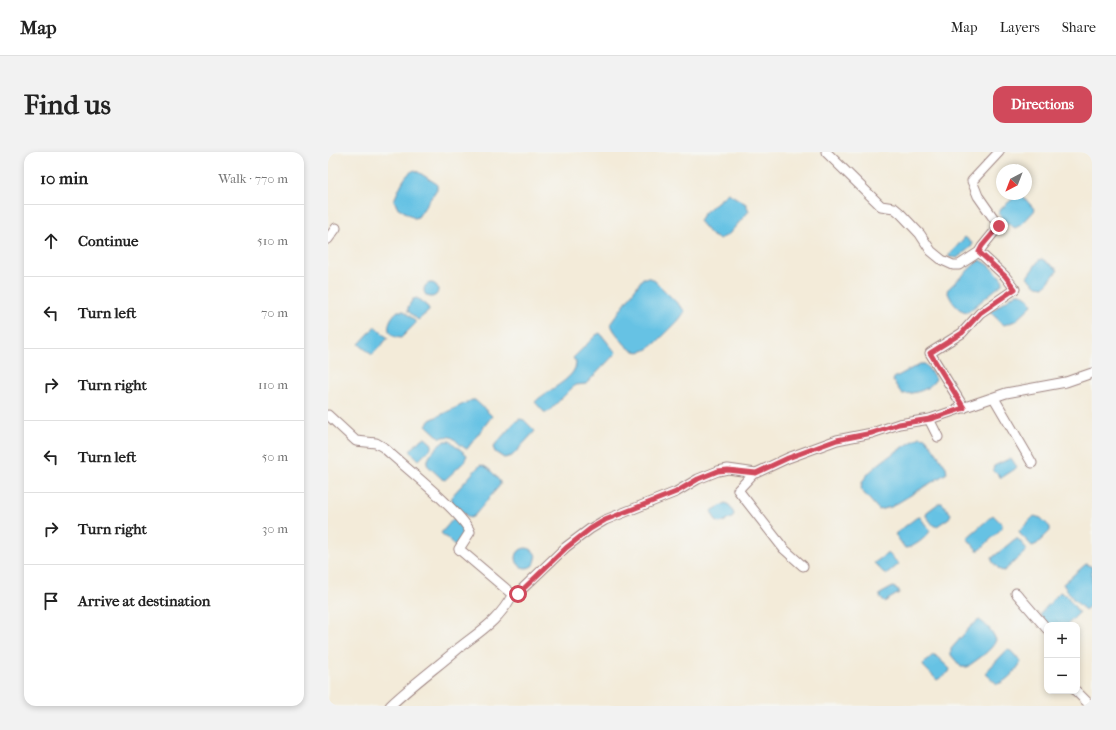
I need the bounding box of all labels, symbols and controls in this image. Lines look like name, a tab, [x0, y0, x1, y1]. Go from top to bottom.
text: Map	[20, 17, 56, 39]
text: Map	[951, 19, 978, 36]
text: Layers	[1000, 19, 1040, 36]
text: Share	[1062, 19, 1096, 36]
button: Directions	[993, 86, 1092, 123]
text: Find us	[24, 88, 111, 121]
north arrow	[996, 164, 1032, 200]
text: 10 min	[40, 168, 88, 188]
text: Walk · 770 m	[218, 171, 288, 186]
route end	[990, 217, 1008, 235]
icon: ahead	[40, 230, 62, 252]
text: Continue	[78, 232, 138, 250]
text: 510 m	[257, 233, 288, 248]
icon: left	[40, 302, 62, 324]
text: Turn left	[78, 304, 136, 322]
text: 70 m	[261, 305, 288, 320]
icon: right	[40, 374, 62, 396]
text: Turn right	[78, 376, 147, 394]
text: 110 m	[258, 377, 288, 392]
icon: left	[40, 446, 62, 468]
text: Turn left	[78, 448, 136, 466]
text: 50 m	[262, 449, 288, 464]
icon: right	[40, 518, 62, 540]
text: Turn right	[78, 520, 147, 538]
text: 30 m	[262, 521, 288, 536]
route start	[509, 585, 527, 603]
icon: arrive	[40, 590, 62, 612]
text: Arrive at destination	[78, 592, 210, 610]
map controls	[1044, 622, 1080, 694]
button: +	[1044, 622, 1080, 658]
button: −	[1044, 658, 1080, 694]

